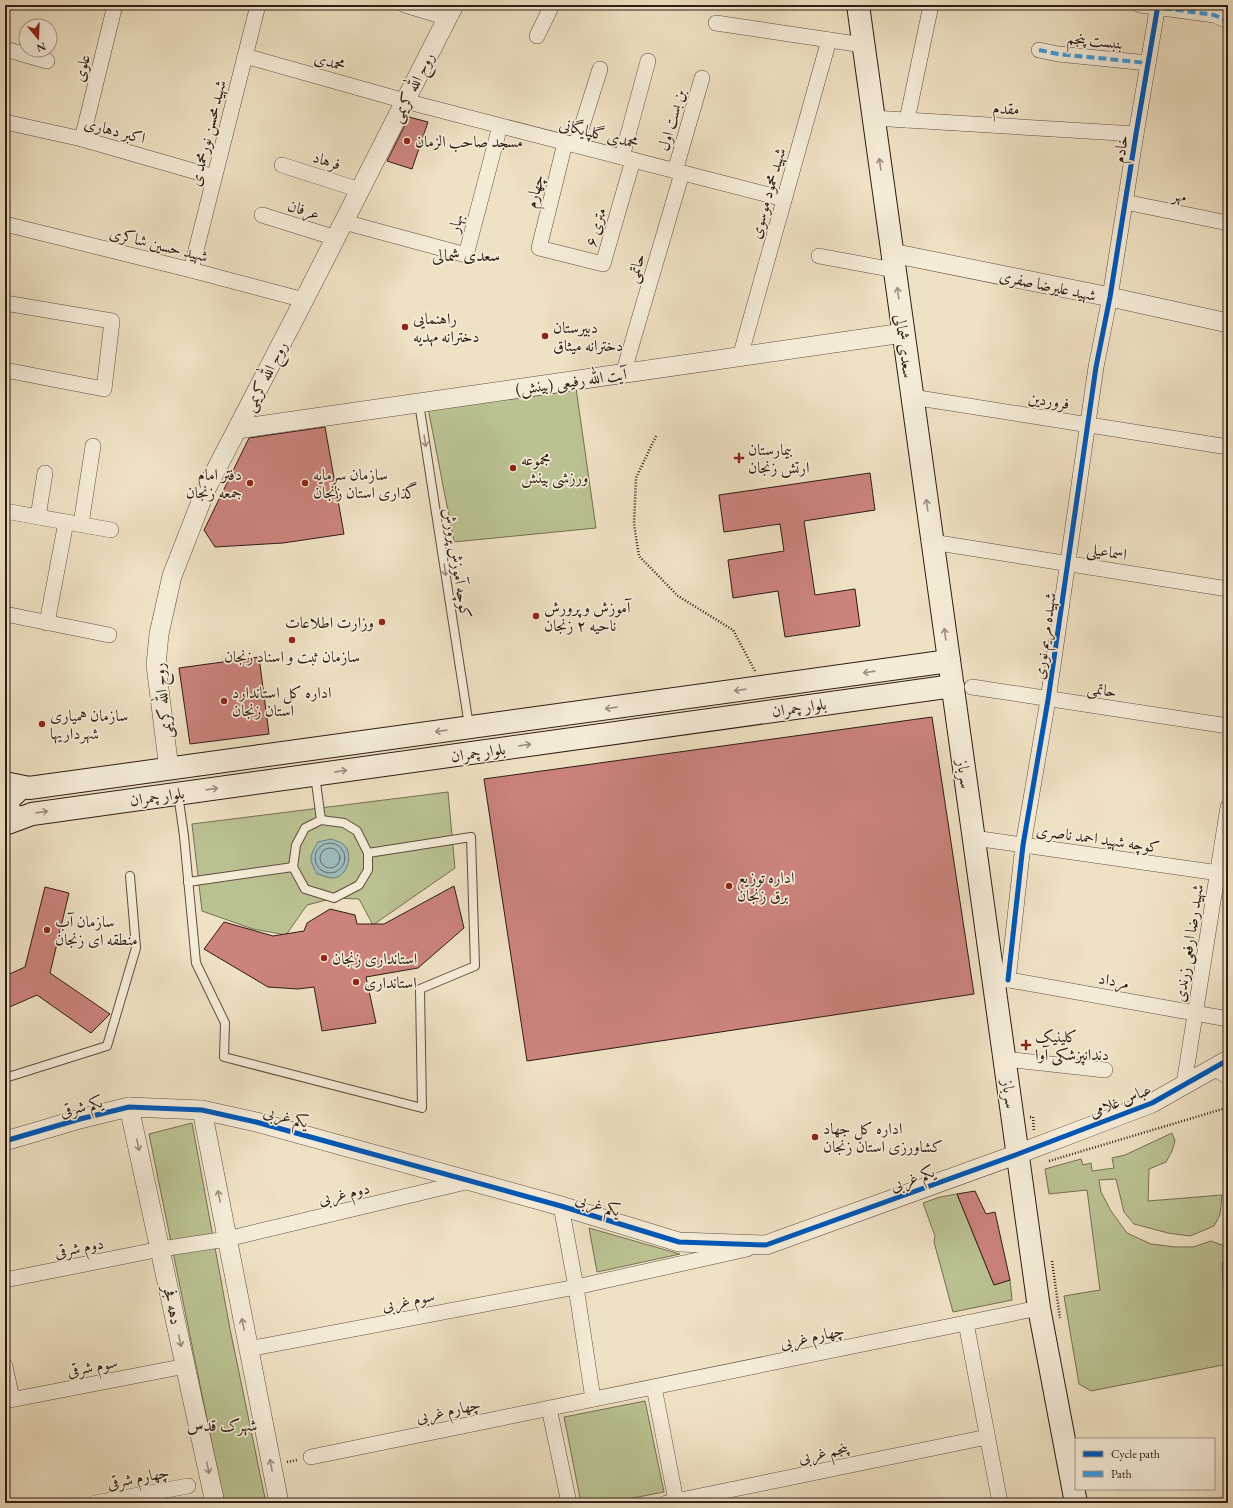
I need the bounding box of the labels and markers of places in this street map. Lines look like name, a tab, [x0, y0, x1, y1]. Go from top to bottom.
place label: مسجد صاحب الزمان	[415, 131, 523, 152]
marker: مسجد صاحب الزمان	[402, 136, 412, 146]
place label: راهنمایی دخترانه مهدیه	[413, 308, 480, 347]
place label: دبیرستان دخترانه میثاق	[553, 317, 623, 356]
marker: راهنمایی دخترانه مهدیه	[400, 322, 410, 332]
marker: دبیرستان دخترانه میثاق	[540, 331, 550, 341]
place label: بیمارستان ارتش زنجان	[748, 439, 809, 478]
place label: مجموعه ورزشی بینش	[521, 449, 588, 489]
marker: بیمارستان ارتش زنجان	[733, 452, 745, 464]
marker: مجموعه ورزشی بینش	[508, 463, 518, 473]
place label: دفتر امام جمعه زنجان	[186, 464, 242, 503]
place label: سازمان سرمایه گذاری استان زنجان	[313, 464, 417, 503]
marker: دفتر امام جمعه زنجان	[245, 478, 255, 488]
marker: سازمان سرمایه گذاری استان زنجان	[300, 478, 310, 488]
place label: آموزش و پرورش ناحیه ۲ زنجان	[544, 597, 632, 636]
marker: آموزش و پرورش ناحیه ۲ زنجان	[531, 611, 541, 621]
place label: وزارت اطلاعات	[285, 612, 374, 633]
marker: وزارت اطلاعات	[377, 617, 387, 627]
marker: سازمان ثبت و اسناد زنجان	[287, 635, 297, 645]
place label: سازمان ثبت و اسناد زنجان	[224, 646, 360, 667]
place label: اداره کل استاندارد استان زنجان	[232, 682, 331, 721]
marker: اداره کل استاندارد استان زنجان	[219, 696, 229, 706]
place label: سازمان همیاری شهرداریها	[50, 705, 128, 744]
marker: سازمان همیاری شهرداریها	[37, 719, 47, 729]
place label: اداره توزیع برق زنجان	[737, 867, 794, 906]
marker: اداره توزیع برق زنجان	[724, 881, 734, 891]
place label: سازمان آب منطقه ای زنجان	[55, 911, 138, 950]
marker: سازمان آب منطقه ای زنجان	[42, 925, 52, 935]
place label: استانداری زنجان	[332, 948, 417, 969]
marker: استانداری زنجان	[319, 953, 329, 963]
place label: استانداری	[364, 972, 417, 993]
marker: استانداری	[351, 977, 361, 987]
place label: کلینیک دندانپزشکی آوا	[1035, 1026, 1109, 1066]
marker: کلینیک دندانپزشکی آوا	[1020, 1039, 1032, 1051]
place label: اداره کل جهاد کشاورزی استان زنجان	[823, 1118, 943, 1157]
marker: اداره کل جهاد کشاورزی استان زنجان	[810, 1132, 820, 1142]

